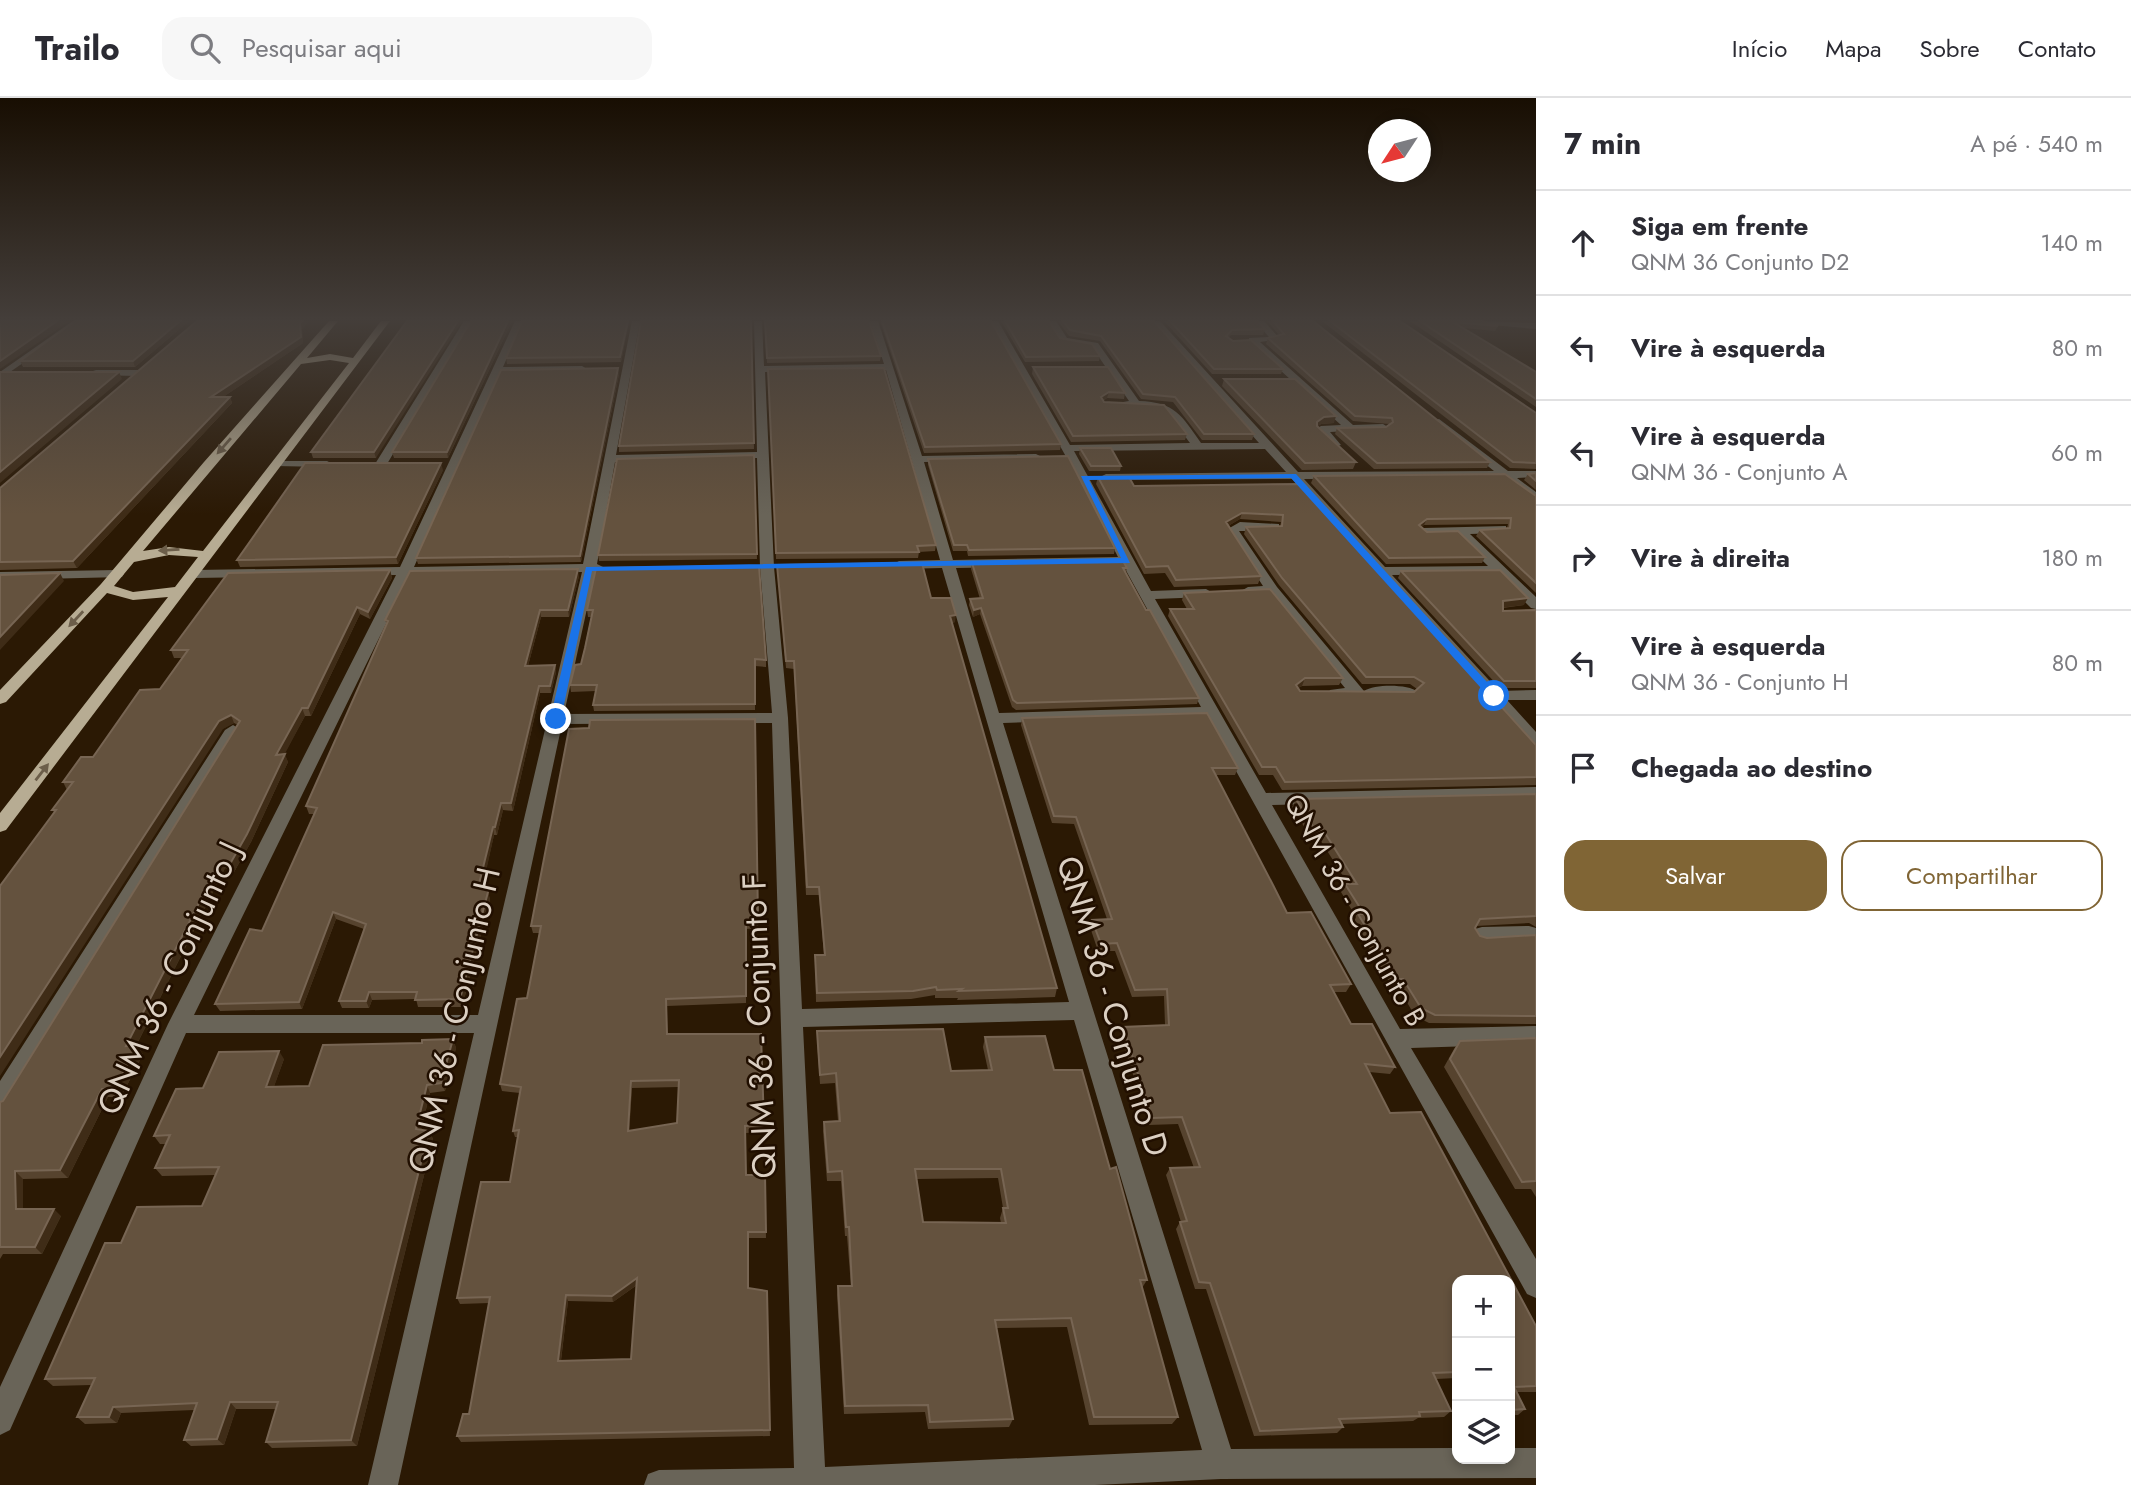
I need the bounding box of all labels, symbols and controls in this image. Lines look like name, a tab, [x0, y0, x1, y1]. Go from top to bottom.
search box	[162, 17, 652, 80]
text: Trailo	[35, 25, 120, 72]
icon: search	[186, 29, 224, 67]
text: Pesquisar aqui	[242, 29, 402, 67]
text: Início	[1732, 31, 1787, 66]
text: Mapa	[1825, 31, 1882, 66]
text: Sobre	[1920, 31, 1980, 66]
text: Contato	[2018, 31, 2096, 66]
north arrow	[1368, 119, 1431, 182]
text: 7 min	[1564, 122, 1641, 165]
text: A pé · 540 m	[1970, 127, 2103, 161]
text: Siga em frente	[1631, 207, 1808, 245]
icon: ahead	[1564, 224, 1602, 262]
text: 140 m	[2041, 226, 2103, 260]
text: QNM 36 Conjunto D2	[1631, 245, 1849, 279]
icon: left	[1564, 329, 1602, 367]
text: Vire à esquerda	[1631, 329, 1826, 367]
text: 80 m	[2052, 331, 2103, 365]
text: Vire à esquerda	[1631, 417, 1826, 455]
icon: left	[1564, 434, 1602, 472]
text: 60 m	[2051, 436, 2103, 470]
one-way arrow	[216, 437, 232, 455]
text: QNM 36 - Conjunto A	[1631, 455, 1847, 489]
icon: right	[1564, 539, 1602, 577]
text: Vire à direita	[1631, 539, 1790, 577]
text: 180 m	[2041, 541, 2103, 575]
one-way arrow	[157, 545, 179, 556]
one-way arrow	[68, 610, 84, 628]
text: Vire à esquerda	[1631, 627, 1826, 665]
icon: left	[1564, 644, 1602, 682]
text: 80 m	[2052, 646, 2103, 680]
text: QNM 36 - Conjunto H	[1631, 665, 1849, 699]
route start	[1478, 680, 1509, 711]
route end	[540, 703, 571, 734]
icon: arrive	[1564, 749, 1602, 787]
text: Chegada ao destino	[1631, 749, 1872, 787]
one-way arrow	[34, 763, 48, 781]
street label: QNM 36 - Conjunto B	[1274, 786, 1436, 1034]
street label: QNM 36 - Conjunto J	[85, 834, 253, 1122]
button: Salvar	[1564, 840, 1827, 911]
button: Compartilhar	[1841, 840, 2103, 911]
street label: QNM 36 - Conjunto D	[1045, 850, 1181, 1162]
street label: QNM 36 - Conjunto H	[396, 863, 512, 1177]
street label: QNM 36 - Conjunto F	[730, 873, 788, 1179]
map controls	[1452, 1275, 1515, 1464]
button: +	[1452, 1275, 1515, 1338]
button: −	[1452, 1338, 1515, 1401]
button: layers	[1452, 1401, 1515, 1464]

